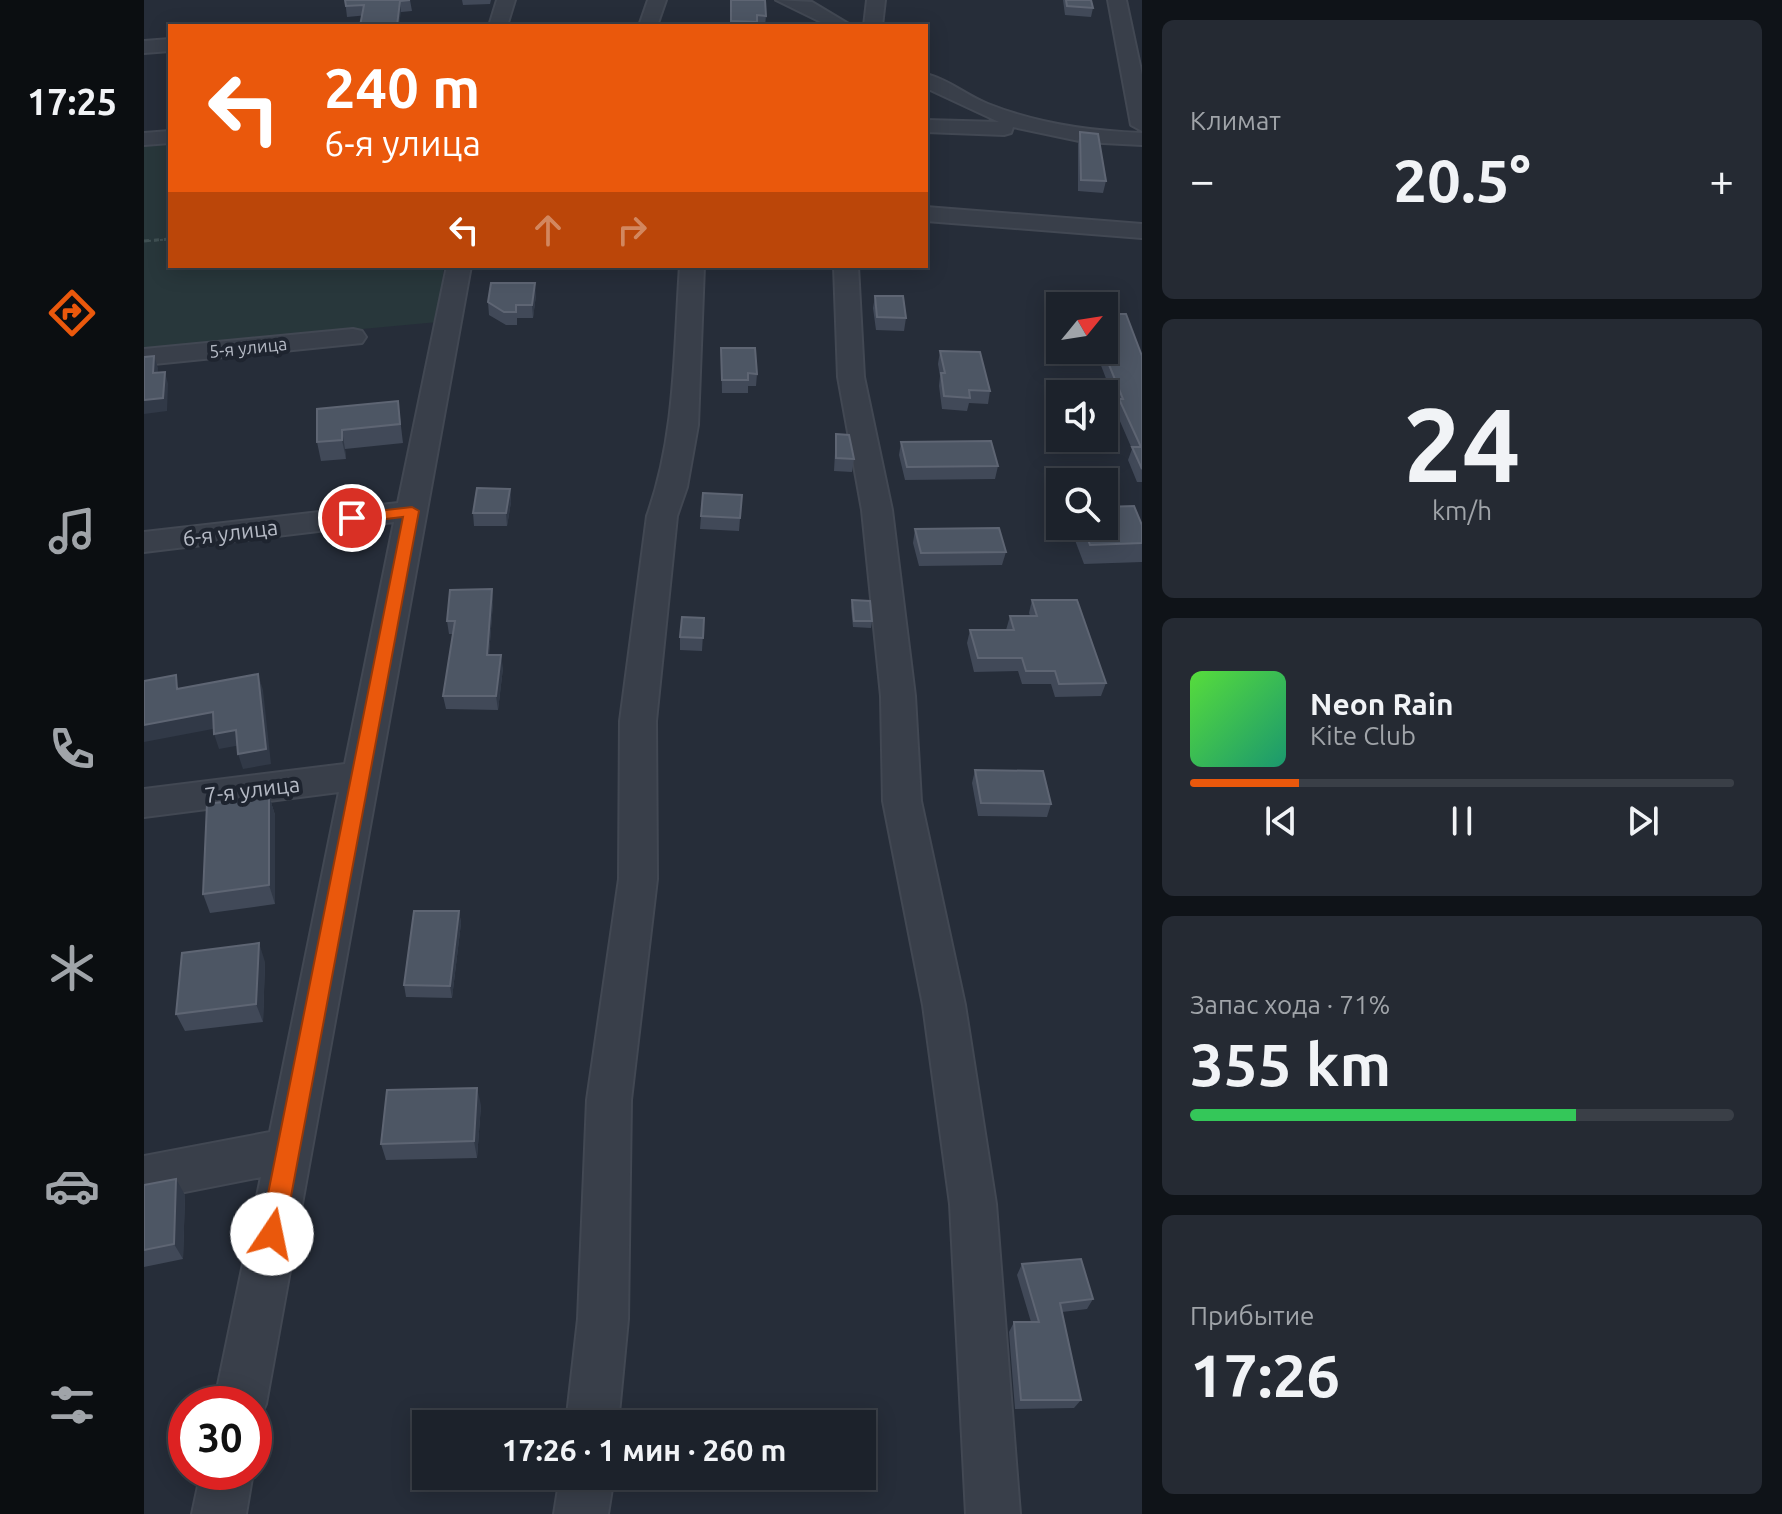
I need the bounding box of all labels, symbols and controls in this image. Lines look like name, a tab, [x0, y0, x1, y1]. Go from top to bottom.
icon: left	[192, 56, 296, 160]
text: 240 m	[324, 56, 480, 119]
text: 17:25	[27, 81, 117, 122]
text: Климат	[1190, 106, 1281, 135]
text: 6-я улица	[324, 122, 481, 163]
text: 20.5°	[1393, 146, 1531, 213]
text: −	[1190, 155, 1215, 204]
text: +	[1709, 155, 1734, 204]
icon: left	[442, 208, 486, 252]
icon: ahead	[526, 208, 570, 252]
icon: right	[610, 208, 654, 252]
icon: directions	[44, 285, 100, 341]
north arrow	[1046, 292, 1118, 364]
map controls	[1046, 292, 1118, 540]
street label: 5-я улица	[208, 333, 288, 361]
button: sound	[1046, 380, 1118, 452]
text: 24	[1403, 385, 1521, 502]
button: search	[1046, 468, 1118, 540]
pin	[318, 484, 386, 552]
icon: arrive	[330, 496, 374, 540]
text: km/h	[1432, 496, 1492, 525]
icon: music	[44, 503, 100, 559]
street label: 6-я улица	[181, 514, 279, 550]
text: Neon Rain	[1310, 687, 1454, 721]
icon: phone	[44, 721, 100, 777]
text: Kite Club	[1310, 721, 1416, 750]
street label: 7-я улица	[203, 771, 301, 807]
icon: previous	[1259, 799, 1303, 843]
icon: pause	[1440, 799, 1484, 843]
icon: next	[1621, 799, 1665, 843]
icon: climate	[44, 940, 100, 996]
text: Запас хода · 71%	[1190, 990, 1390, 1019]
text: 355 km	[1190, 1030, 1391, 1097]
icon: car	[44, 1158, 100, 1214]
position arrow	[230, 1192, 314, 1276]
text: Прибытие	[1190, 1301, 1314, 1330]
text: 17:26	[1190, 1341, 1340, 1408]
icon: filters	[44, 1377, 100, 1433]
speed limit sign: 30	[168, 1386, 272, 1490]
text: 17:26 · 1 мин · 260 m	[502, 1433, 786, 1467]

